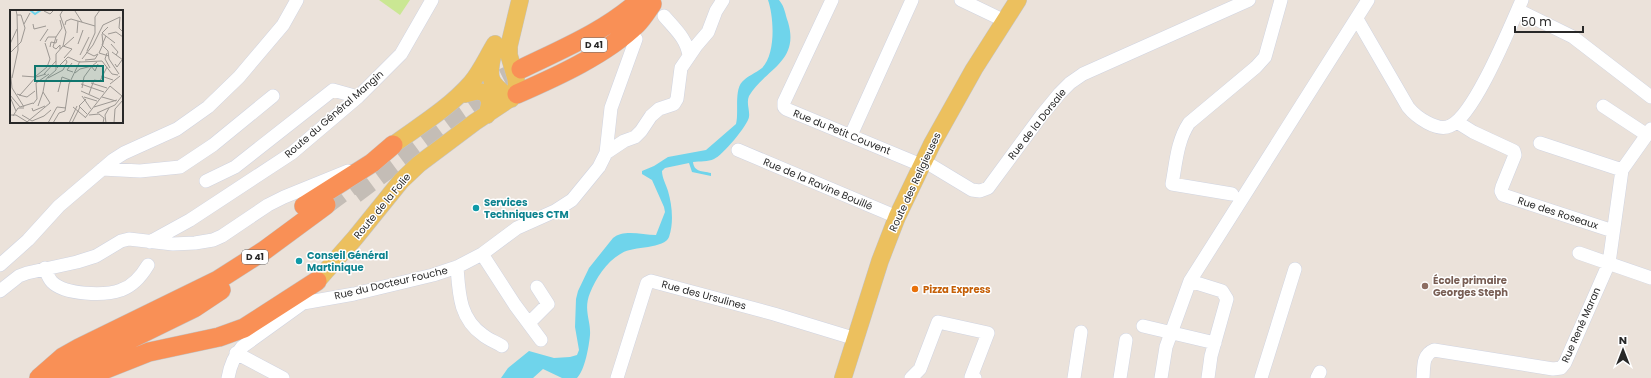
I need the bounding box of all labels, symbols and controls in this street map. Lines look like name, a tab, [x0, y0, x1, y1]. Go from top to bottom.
scale bar	[1515, 8, 1583, 34]
inset map	[10, 10, 123, 123]
text: 50 m	[1521, 13, 1552, 30]
road number: D 41	[581, 38, 607, 52]
street label: Route du Général Mangin	[281, 67, 387, 161]
street label: Rue de la Dorsale	[1004, 85, 1070, 163]
street label: Rue du Petit Couvent	[791, 106, 893, 159]
street label: Route des Religieuses	[885, 130, 945, 234]
street label: Rue de la Ravine Bouillé	[761, 154, 875, 214]
street label: Route de la Folie	[350, 170, 414, 242]
street label: Rue des Roseaux	[1516, 193, 1600, 233]
place label: Services Techniques CTM	[484, 195, 569, 222]
marker: Services Techniques CTM	[471, 203, 481, 213]
place label: Conseil Général Martinique	[307, 248, 388, 275]
road number: D 41	[242, 250, 268, 264]
marker: Conseil Général Martinique	[294, 256, 304, 266]
street label: Rue du Docteur Fouche	[333, 263, 449, 303]
place label: École primaire Georges Steph	[1433, 273, 1508, 300]
street label: Rue des Ursulines	[660, 276, 748, 314]
marker: École primaire Georges Steph	[1420, 281, 1430, 291]
place label: Pizza Express	[923, 282, 991, 297]
marker: Pizza Express	[910, 284, 920, 294]
street label: Rue René Maran	[1558, 285, 1604, 365]
north arrow	[1603, 330, 1643, 370]
text: N	[1619, 332, 1627, 348]

